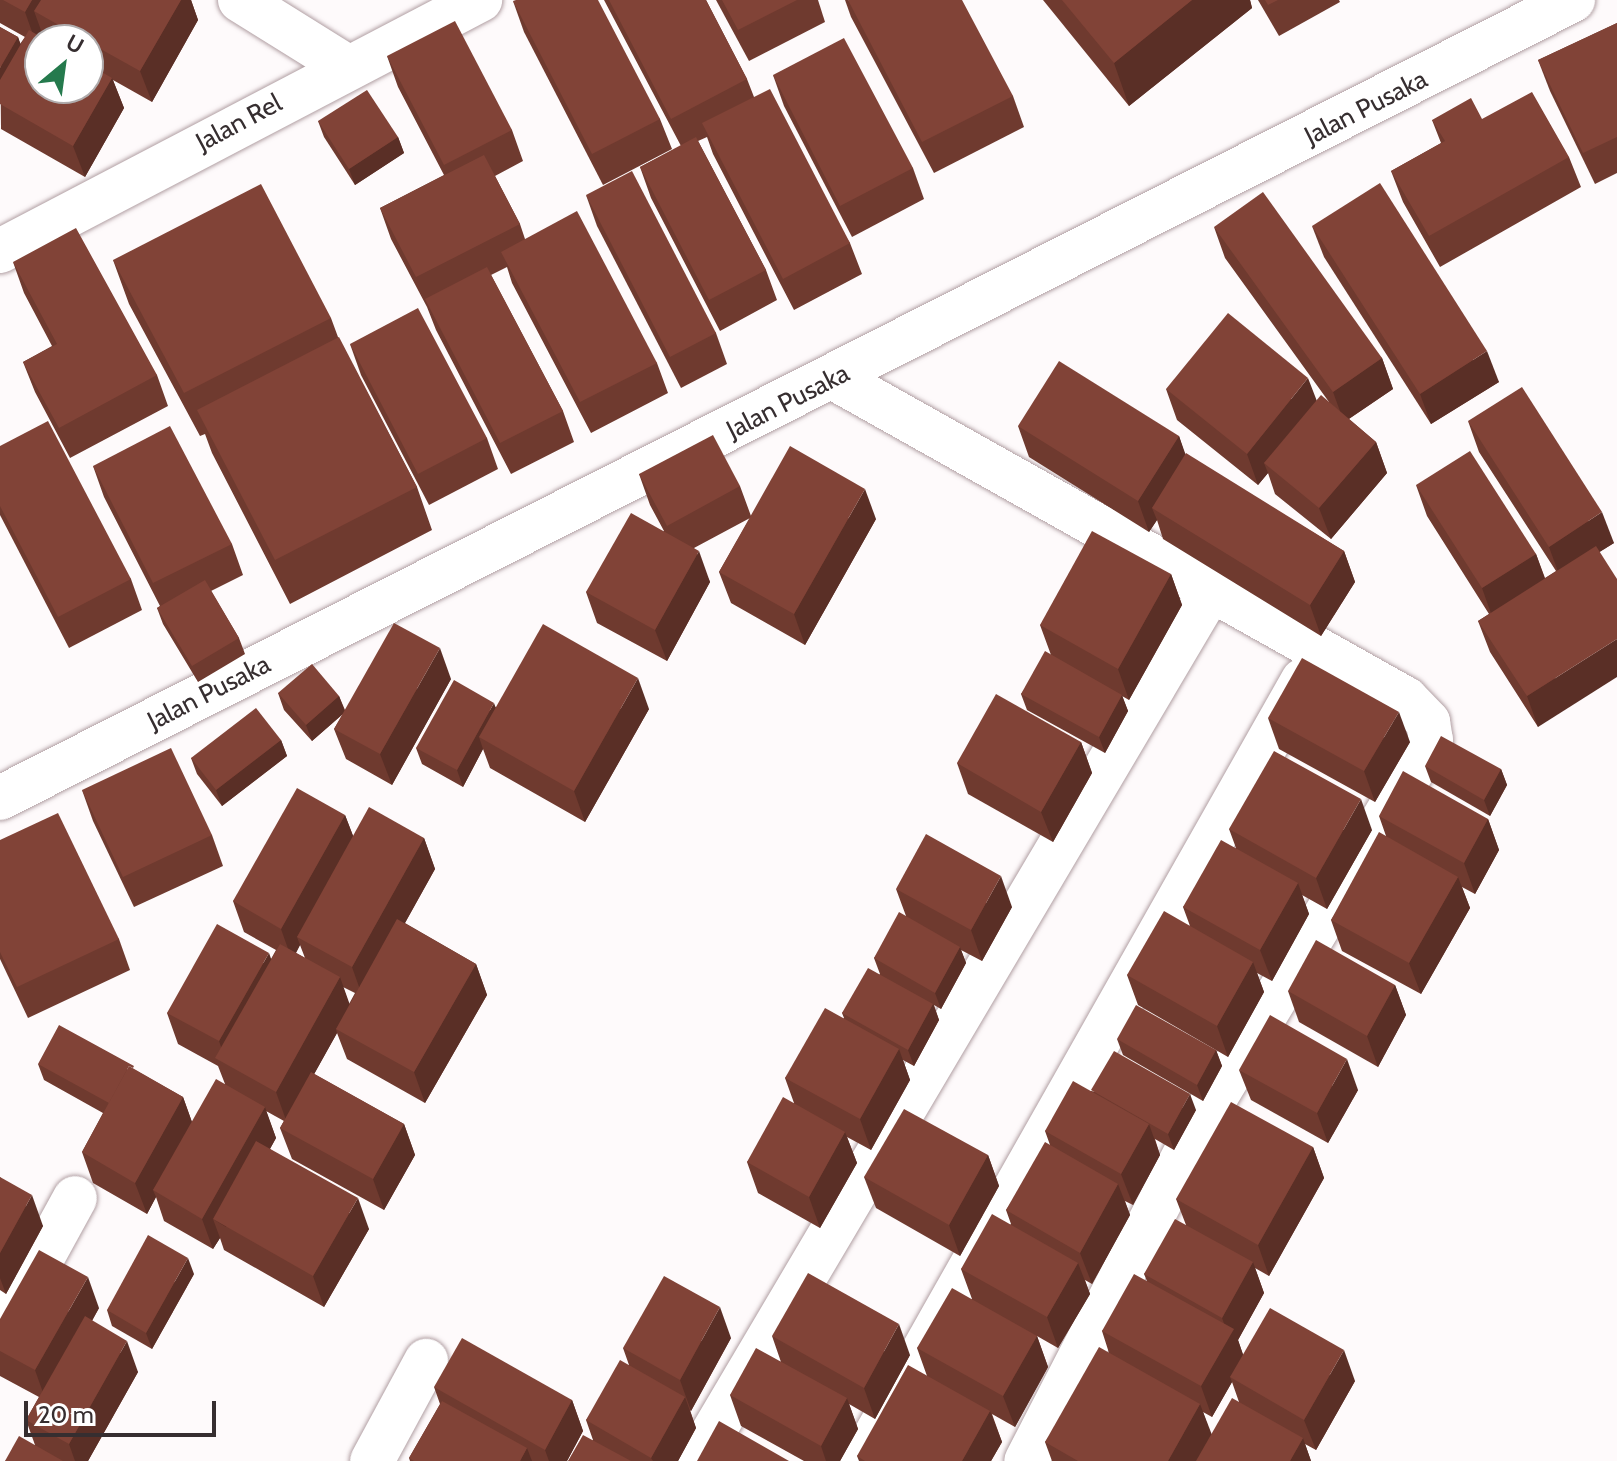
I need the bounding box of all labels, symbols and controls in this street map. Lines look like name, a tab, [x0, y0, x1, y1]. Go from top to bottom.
north arrow	[24, 24, 104, 104]
text: U	[61, 29, 88, 60]
street label: Jalan Pusaka	[1299, 64, 1433, 152]
street label: Jalan Rel	[191, 88, 287, 158]
street label: Jalan Pusaka	[721, 358, 855, 446]
street label: Jalan Pusaka	[142, 649, 276, 737]
scale bar	[28, 1385, 220, 1435]
text: 20 m	[38, 1400, 94, 1429]

